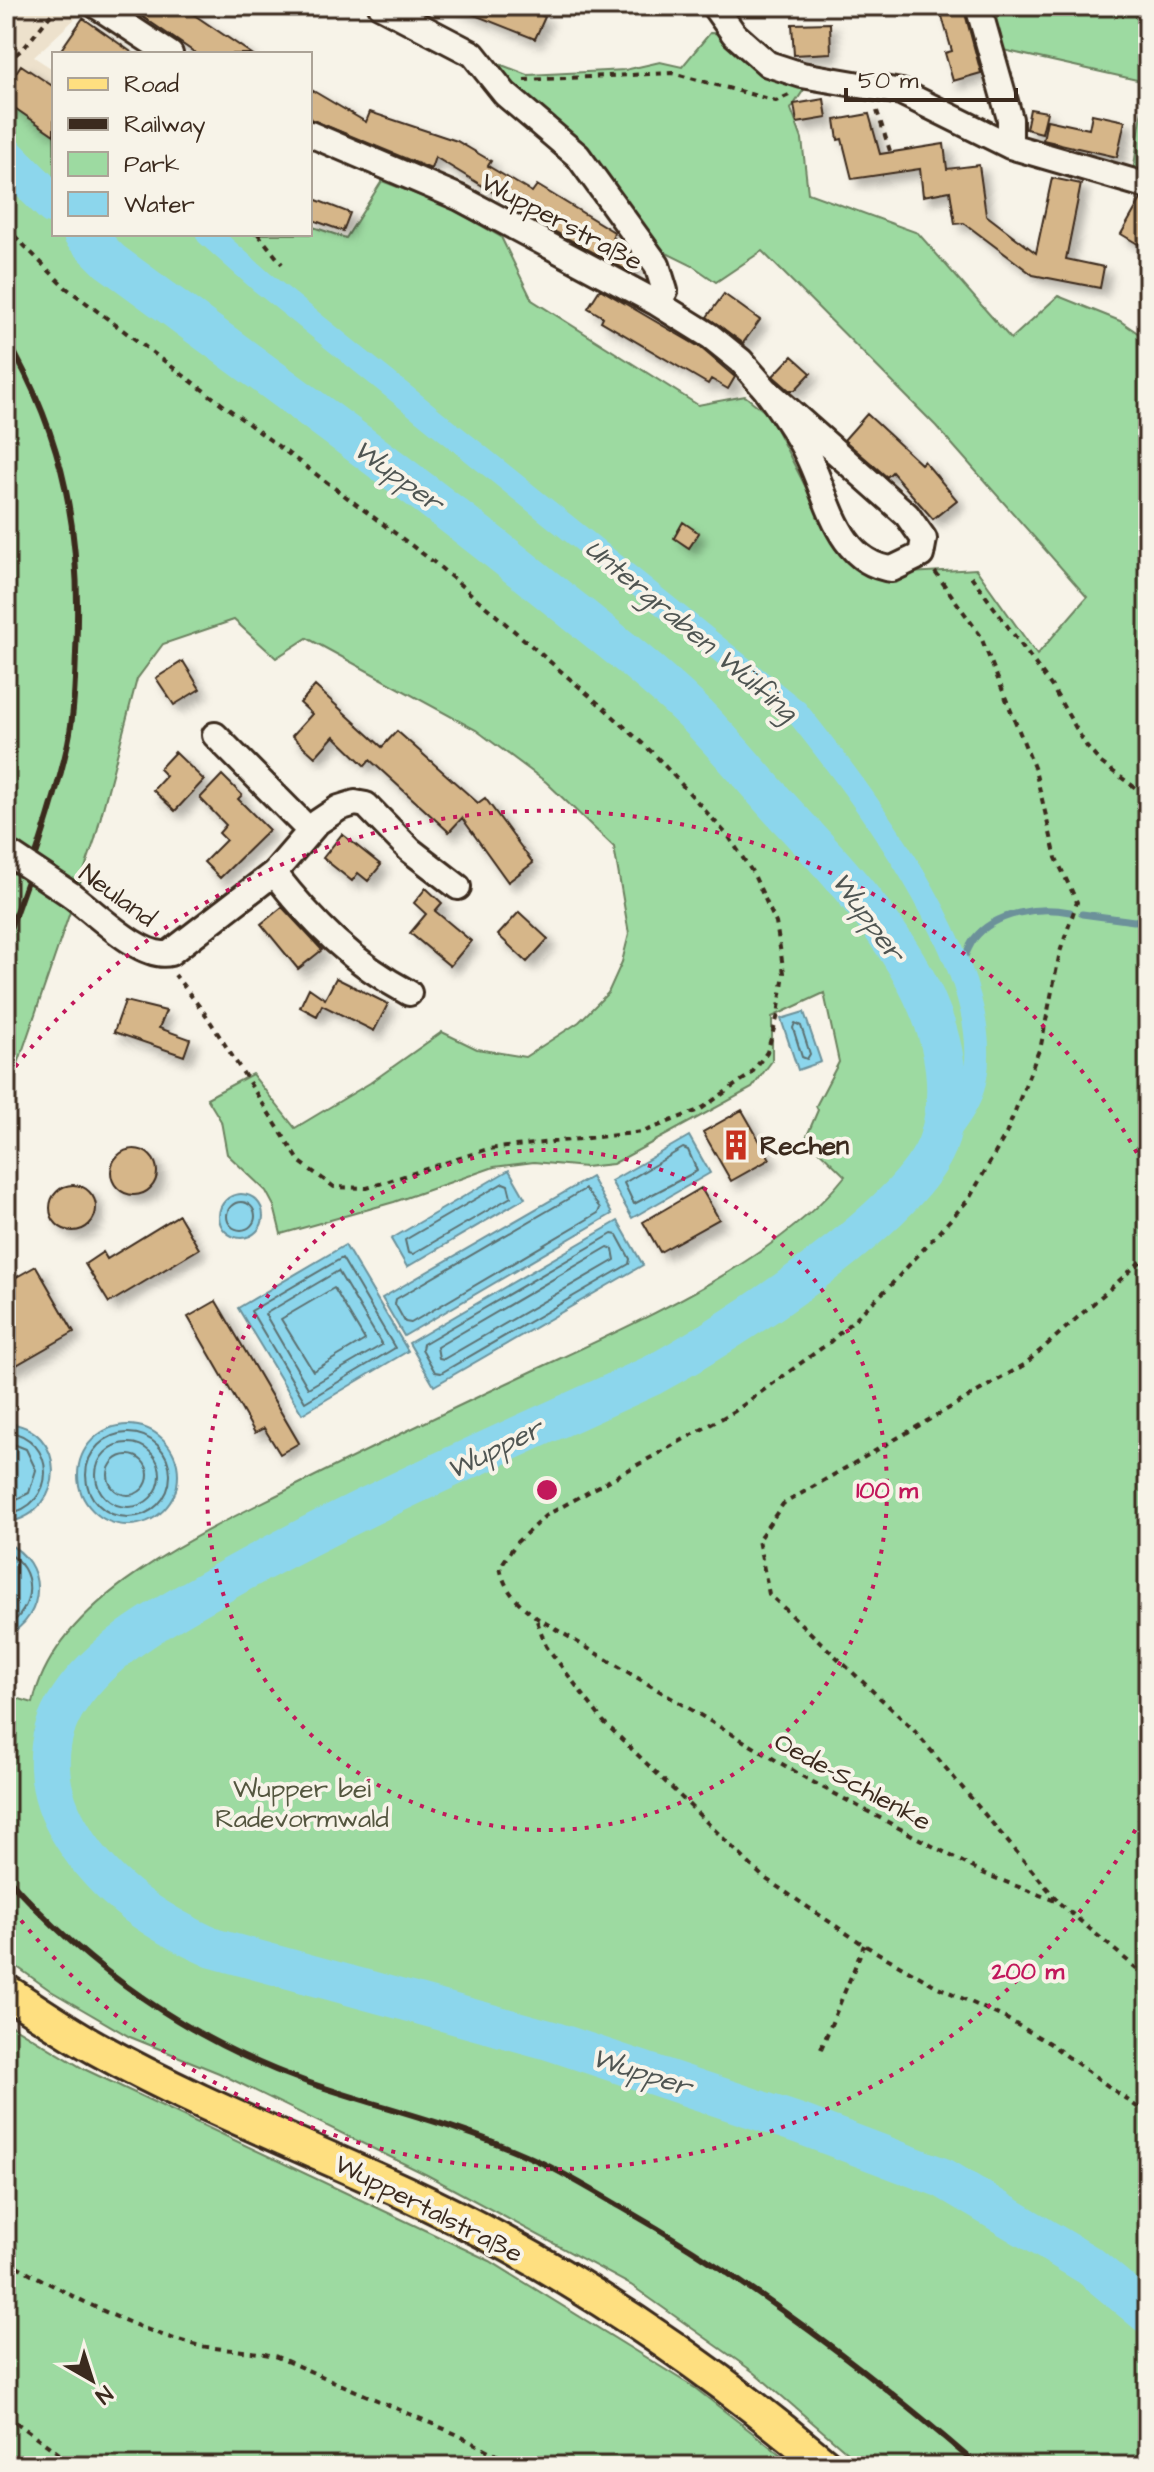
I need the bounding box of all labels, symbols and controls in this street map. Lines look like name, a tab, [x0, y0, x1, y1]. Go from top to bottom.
legend	[52, 52, 312, 236]
scale bar	[846, 52, 1016, 102]
text: 50 m	[858, 64, 919, 98]
text: Road	[124, 68, 179, 102]
text: Railway	[124, 108, 206, 143]
text: Park	[124, 148, 180, 182]
street label: Wupperstraße	[474, 164, 649, 280]
text: Water	[124, 188, 195, 222]
water label: Wupper	[345, 430, 453, 524]
water label: Untergraben Wülfing	[576, 530, 807, 732]
street label: Neuland	[72, 856, 163, 936]
water label: Wupper	[822, 864, 915, 972]
building icon: Rechen	[719, 1128, 753, 1162]
place label: Rechen	[760, 1128, 849, 1164]
water label: Wupper	[440, 1408, 551, 1489]
text: 100 m	[856, 1474, 918, 1508]
centre of rings	[533, 1476, 561, 1504]
street label: Oede-Schlenke	[768, 1724, 937, 1840]
park label: Wupper bei Radevormwald	[215, 1771, 389, 1837]
text: 200 m	[991, 1955, 1064, 1989]
water label: Wupper	[587, 2038, 699, 2108]
street label: Wuppertalstraße	[328, 2146, 529, 2272]
north arrow	[52, 2340, 132, 2420]
text: N	[88, 2378, 119, 2411]

